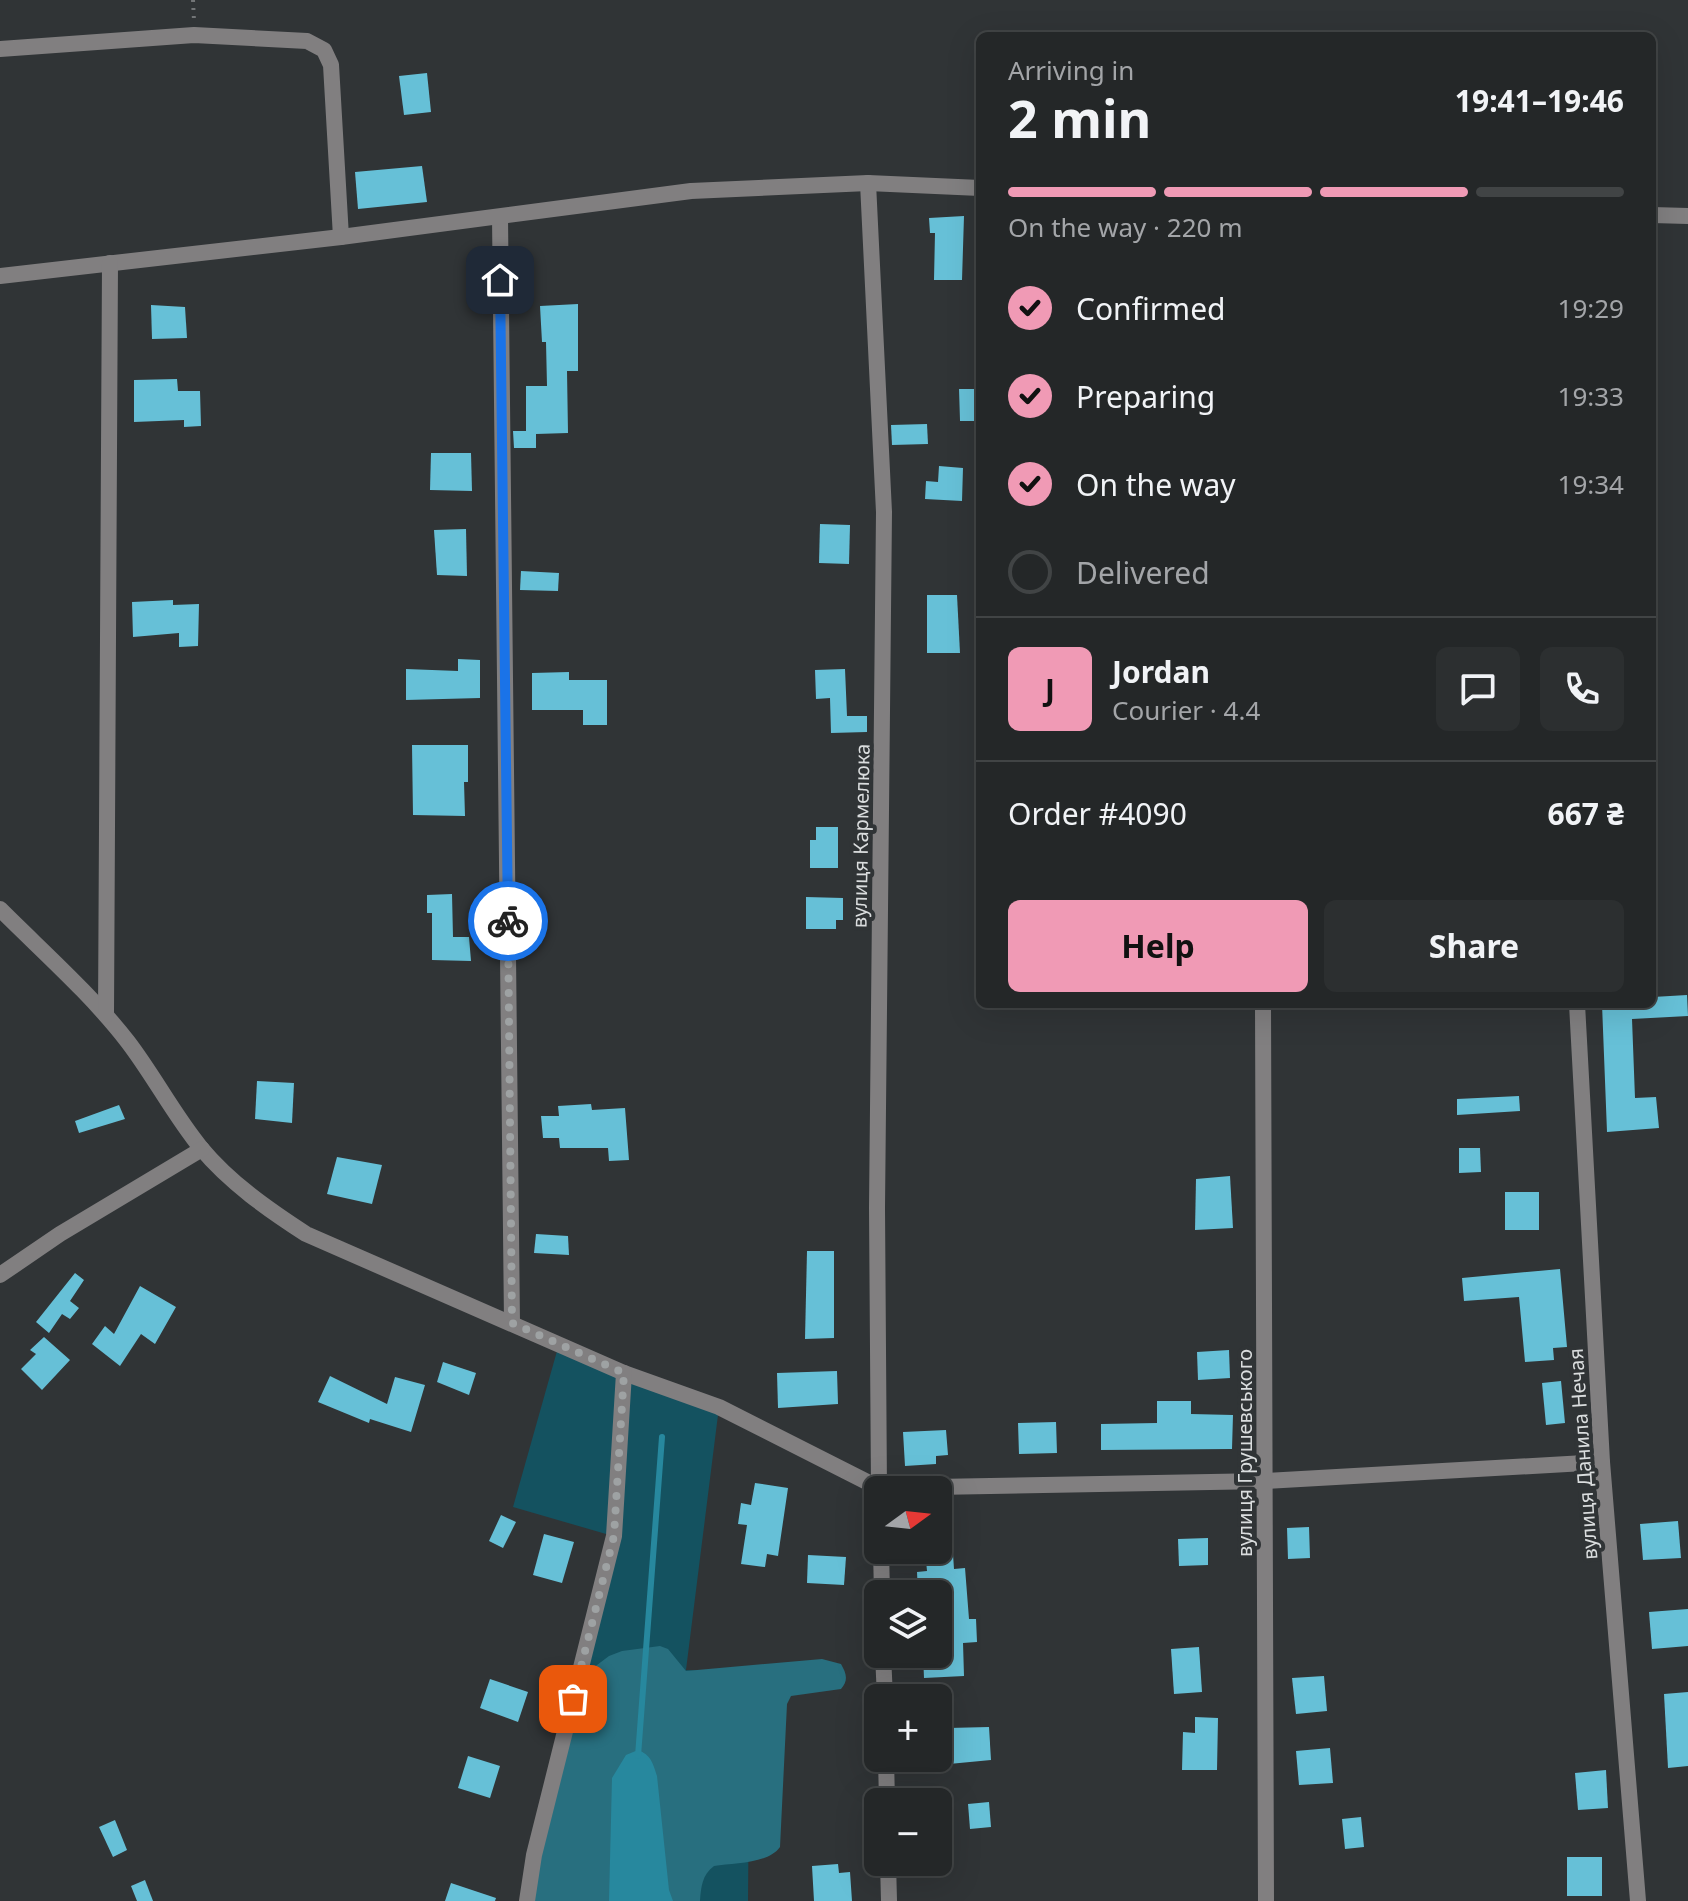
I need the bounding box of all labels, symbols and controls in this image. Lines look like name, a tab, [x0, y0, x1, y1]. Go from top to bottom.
text: Arriving in	[1008, 52, 1134, 88]
text: 19:41–19:46	[1455, 80, 1624, 121]
text: 2 min	[1008, 82, 1151, 153]
text: On the way · 220 m	[1008, 209, 1242, 245]
pin	[466, 246, 534, 314]
icon: home	[478, 258, 522, 302]
icon: check	[1008, 286, 1052, 330]
text: Confirmed	[1076, 288, 1226, 329]
text: 19:29	[1558, 290, 1624, 326]
icon: check	[1008, 374, 1052, 418]
text: Preparing	[1076, 376, 1215, 417]
text: 19:33	[1558, 378, 1624, 414]
icon: check	[1008, 462, 1052, 506]
text: On the way	[1076, 464, 1236, 505]
text: 19:34	[1558, 466, 1624, 502]
text: Delivered	[1076, 552, 1210, 593]
button: chat	[1436, 647, 1520, 731]
button: phone	[1540, 647, 1624, 731]
text: Jordan	[1112, 651, 1210, 692]
text: J	[1045, 669, 1055, 710]
text: Courier · 4.4	[1112, 692, 1260, 728]
street label: вулиця Кармелюка	[845, 744, 876, 928]
text: Order #4090	[1008, 793, 1187, 834]
text: 667 ₴	[1548, 793, 1624, 834]
courier	[468, 881, 548, 961]
icon: bike	[486, 899, 530, 943]
button: Help	[1008, 900, 1308, 992]
button: Share	[1324, 900, 1624, 992]
street label: вулиця Данила Нечая	[1562, 1347, 1603, 1561]
street label: вулиця Грушевського	[1231, 1349, 1258, 1557]
north arrow	[864, 1476, 952, 1564]
map controls	[864, 1476, 952, 1876]
button: layers	[864, 1580, 952, 1668]
pin	[539, 1665, 607, 1733]
icon: bag	[551, 1677, 595, 1721]
button: +	[864, 1684, 952, 1772]
button: −	[864, 1788, 952, 1876]

